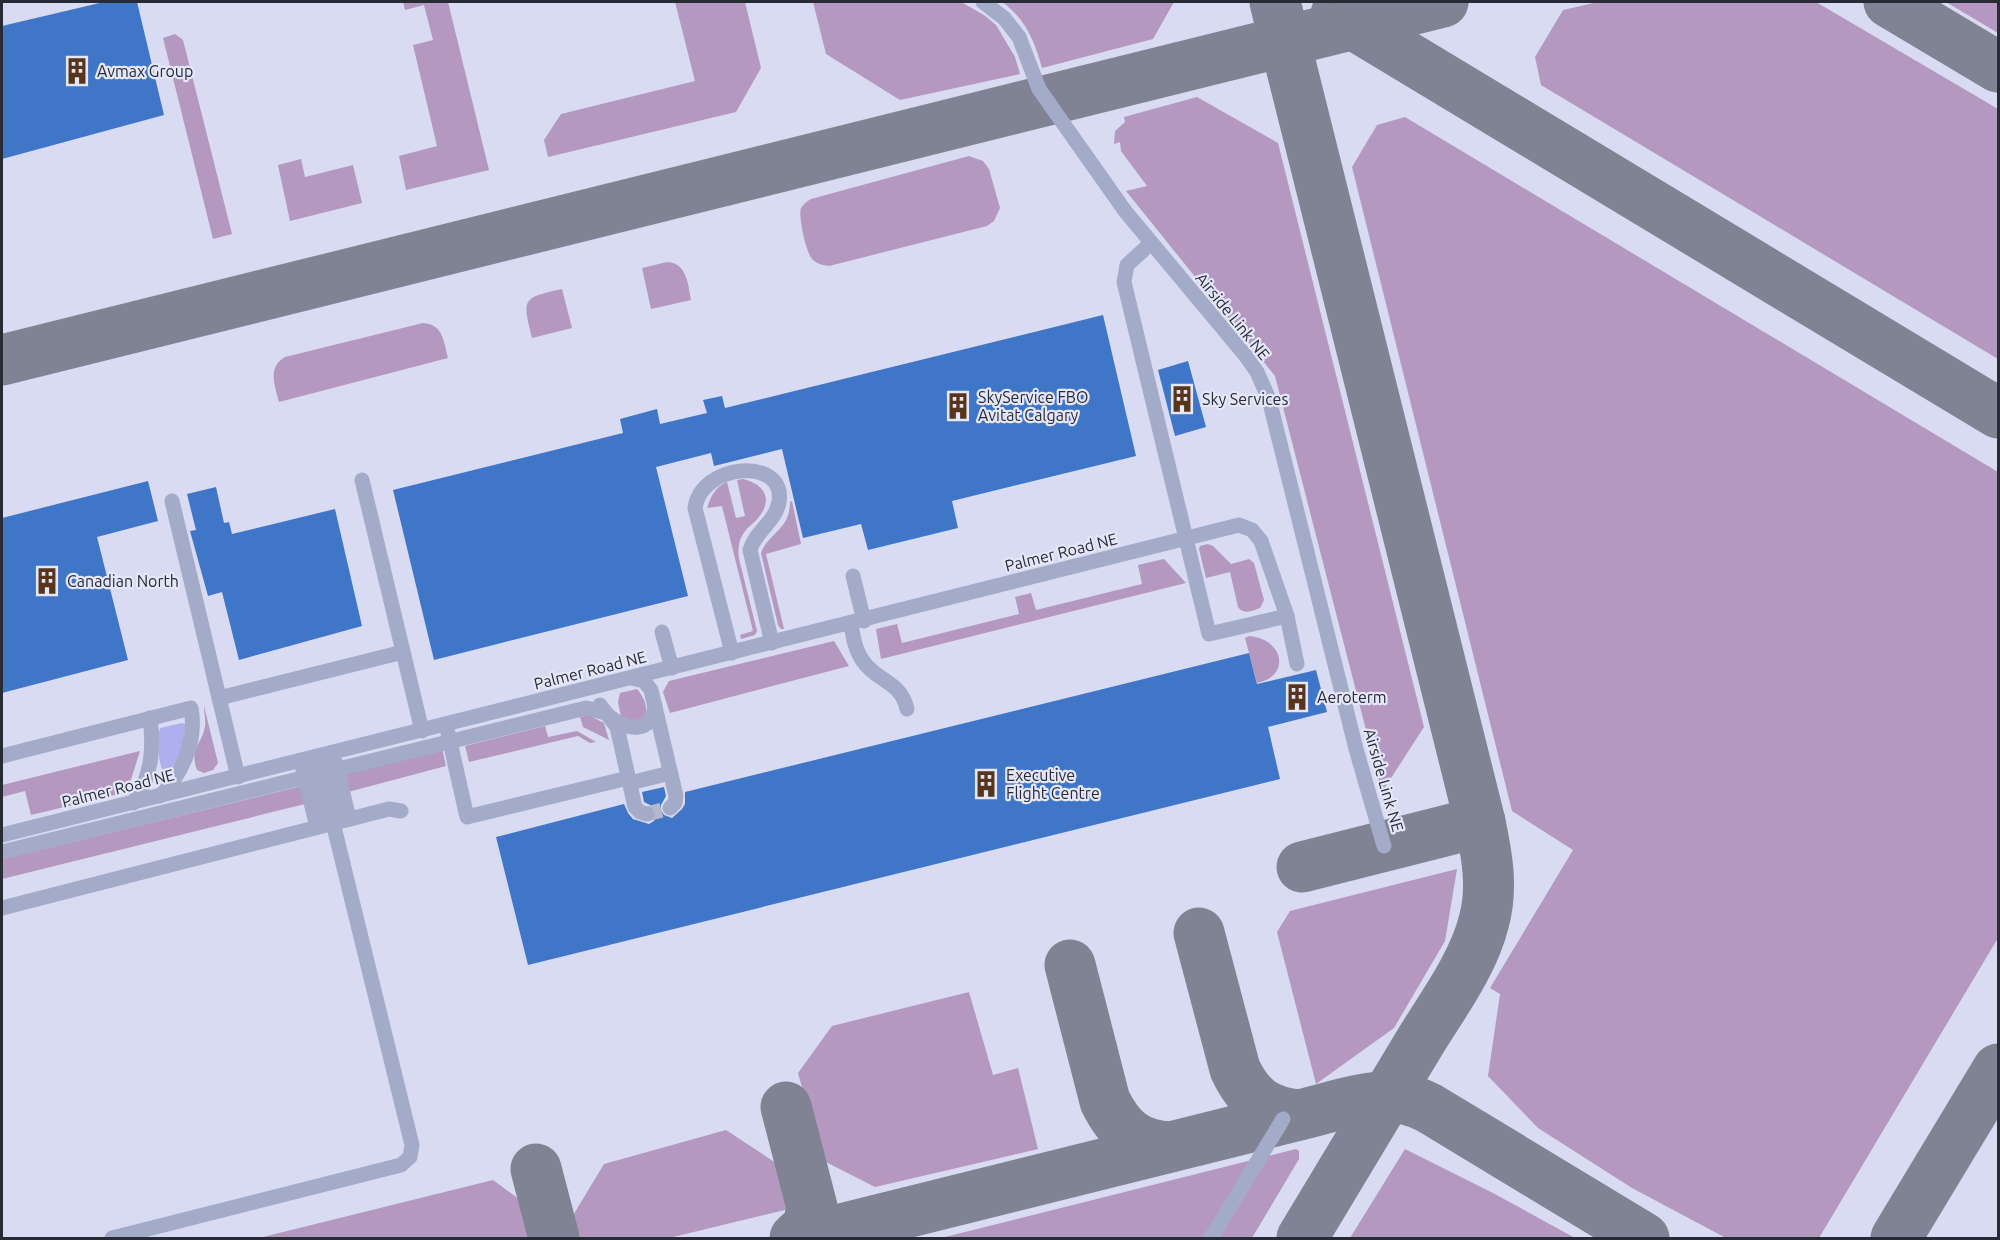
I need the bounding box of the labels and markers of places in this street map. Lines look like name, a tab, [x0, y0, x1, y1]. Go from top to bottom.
building icon: Avmax Group	[62, 56, 92, 86]
place label: Avmax Group	[97, 62, 193, 80]
building icon: Sky Services	[1167, 384, 1197, 414]
place label: SkyService FBO Avitat Calgary	[978, 388, 1088, 424]
place label: Sky Services	[1202, 390, 1288, 408]
building icon: SkyService FBO Avitat Calgary	[943, 391, 973, 421]
building icon: Canadian North	[32, 566, 62, 596]
place label: Canadian North	[67, 572, 179, 590]
building icon: Aeroterm	[1282, 682, 1312, 712]
place label: Aeroterm	[1317, 688, 1387, 706]
place label: Executive Flight Centre	[1006, 766, 1100, 802]
building icon: Executive Flight Centre	[971, 769, 1001, 799]

